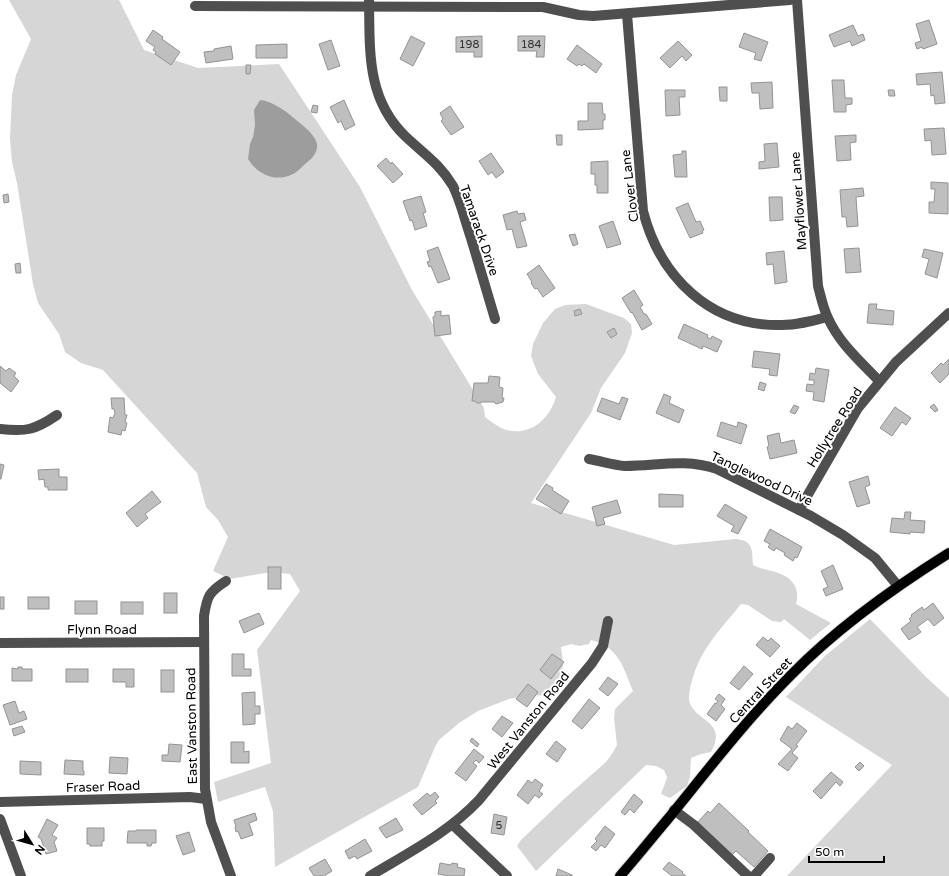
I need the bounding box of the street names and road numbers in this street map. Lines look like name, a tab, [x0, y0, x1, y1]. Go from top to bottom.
street label: Clover Lane	[618, 149, 642, 223]
street label: Mayflower Lane	[788, 151, 810, 251]
street label: Tamarack Drive	[456, 183, 502, 278]
street label: Hollytree Road	[804, 384, 866, 471]
street label: Tanglewood Drive	[708, 448, 815, 509]
street label: Flynn Road	[67, 622, 137, 638]
street label: Central Street	[726, 654, 796, 727]
street label: East Vanston Road	[183, 668, 201, 784]
street label: West Vanston Road	[485, 669, 573, 773]
street label: Fraser Road	[66, 778, 141, 796]

